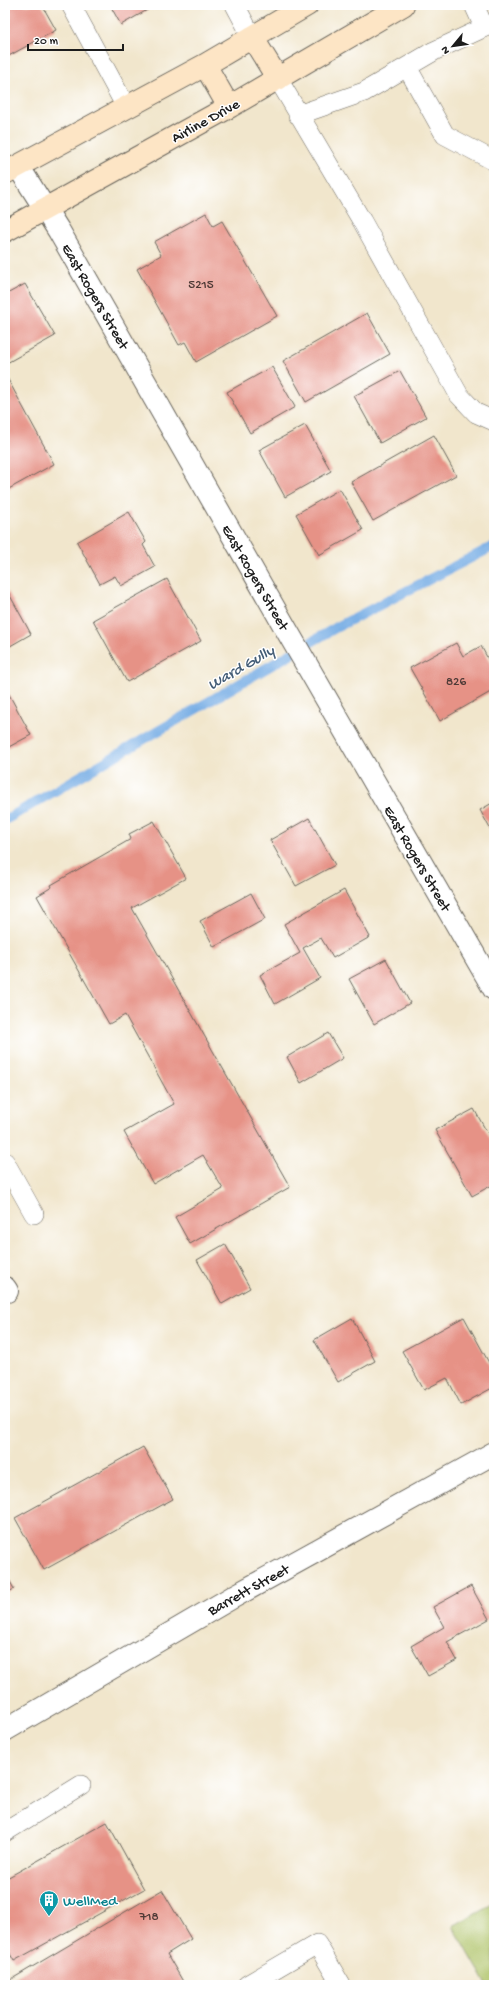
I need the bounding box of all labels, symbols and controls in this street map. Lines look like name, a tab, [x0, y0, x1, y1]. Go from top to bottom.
scale bar	[28, 26, 123, 52]
north arrow	[433, 26, 473, 66]
text: 20 m	[34, 35, 59, 49]
text: N	[439, 44, 453, 56]
street label: Airline Drive	[169, 96, 243, 148]
street label: East Rogers Street	[57, 241, 133, 355]
house number: 5215	[188, 278, 214, 293]
street label: East Rogers Street	[217, 522, 293, 636]
water label: Ward Gully	[205, 642, 279, 696]
house number: 826	[446, 675, 466, 690]
street label: East Rogers Street	[379, 803, 455, 917]
street label: Barrett Street	[204, 1560, 294, 1621]
building icon: WellMed	[38, 1889, 60, 1917]
place label: WellMed	[63, 1893, 118, 1911]
house number: 718	[138, 1910, 159, 1925]

